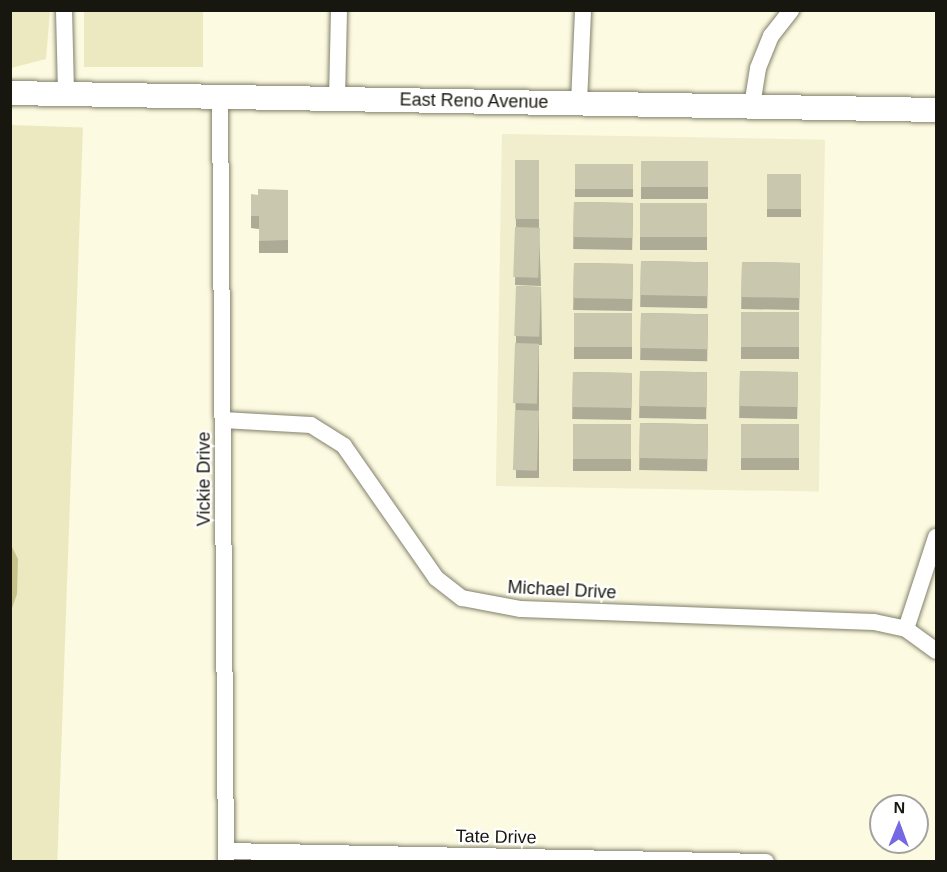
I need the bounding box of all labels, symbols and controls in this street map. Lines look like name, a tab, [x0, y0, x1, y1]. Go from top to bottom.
street label: East Reno Avenue	[399, 89, 549, 113]
street label: Vickie Drive	[193, 432, 215, 526]
street label: Michael Drive	[507, 576, 617, 604]
north arrow	[869, 794, 929, 854]
text: N	[893, 799, 905, 816]
street label: Tate Drive	[455, 825, 537, 849]

